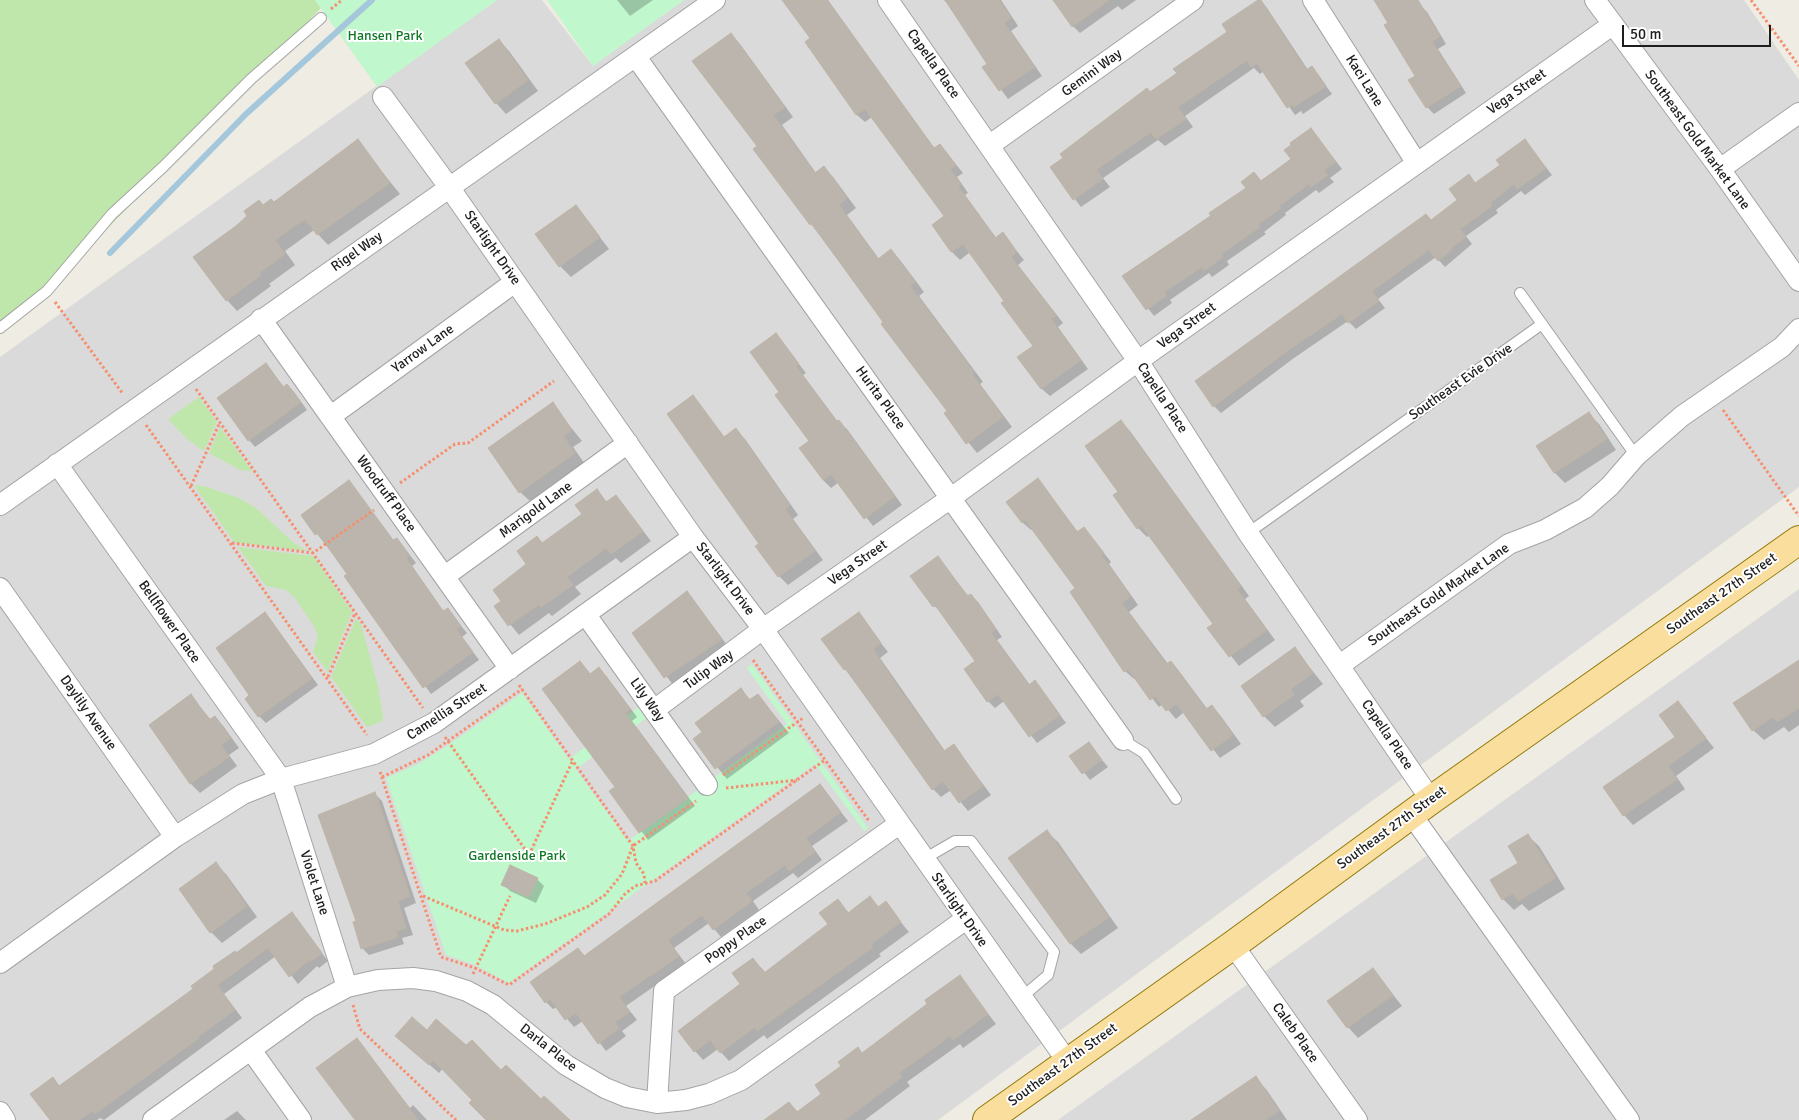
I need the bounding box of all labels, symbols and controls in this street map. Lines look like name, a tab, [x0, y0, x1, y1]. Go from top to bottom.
scale bar	[1624, 15, 1773, 47]
text: 50 m	[1630, 25, 1661, 43]
street label: Capella Place	[903, 26, 963, 102]
park label: Hansen Park	[348, 28, 422, 44]
street label: Gemini Way	[1059, 46, 1125, 100]
street label: Kaci Lane	[1342, 52, 1386, 110]
street label: Vega Street	[1484, 66, 1550, 118]
street label: Southeast Gold Market Lane	[1641, 67, 1753, 213]
street label: Starlight Drive	[460, 208, 524, 288]
street label: Rigel Way	[328, 228, 386, 276]
street label: Vega Street	[1154, 299, 1220, 353]
street label: Yarrow Lane	[389, 321, 457, 377]
street label: Southeast Evie Drive	[1406, 340, 1516, 424]
street label: Capella Place	[1133, 360, 1191, 436]
street label: Hurita Place	[851, 363, 909, 433]
street label: Woodruff Place	[353, 452, 419, 536]
street label: Marigold Lane	[496, 478, 576, 542]
street label: Vega Street	[825, 537, 891, 589]
street label: Starlight Drive	[692, 539, 758, 619]
street label: Southeast Gold Market Lane	[1365, 540, 1513, 650]
street label: Southeast 27th Street	[1664, 550, 1780, 638]
street label: Bellflower Place	[134, 577, 204, 667]
street label: Tulip Way	[681, 647, 737, 693]
street label: Daylily Avenue	[56, 672, 120, 754]
street label: Lily Way	[626, 675, 668, 725]
street label: Camellia Street	[404, 680, 490, 744]
street label: Capella Place	[1357, 697, 1417, 773]
street label: Southeast 27th Street	[1334, 783, 1450, 873]
park label: Gardenside Park	[468, 848, 566, 864]
street label: Violet Lane	[296, 849, 332, 917]
street label: Starlight Drive	[927, 870, 991, 950]
street label: Poppy Place	[702, 912, 770, 968]
street label: Caleb Place	[1268, 1000, 1322, 1066]
street label: Darla Place	[516, 1020, 580, 1076]
street label: Southeast 27th Street	[1005, 1020, 1121, 1110]

